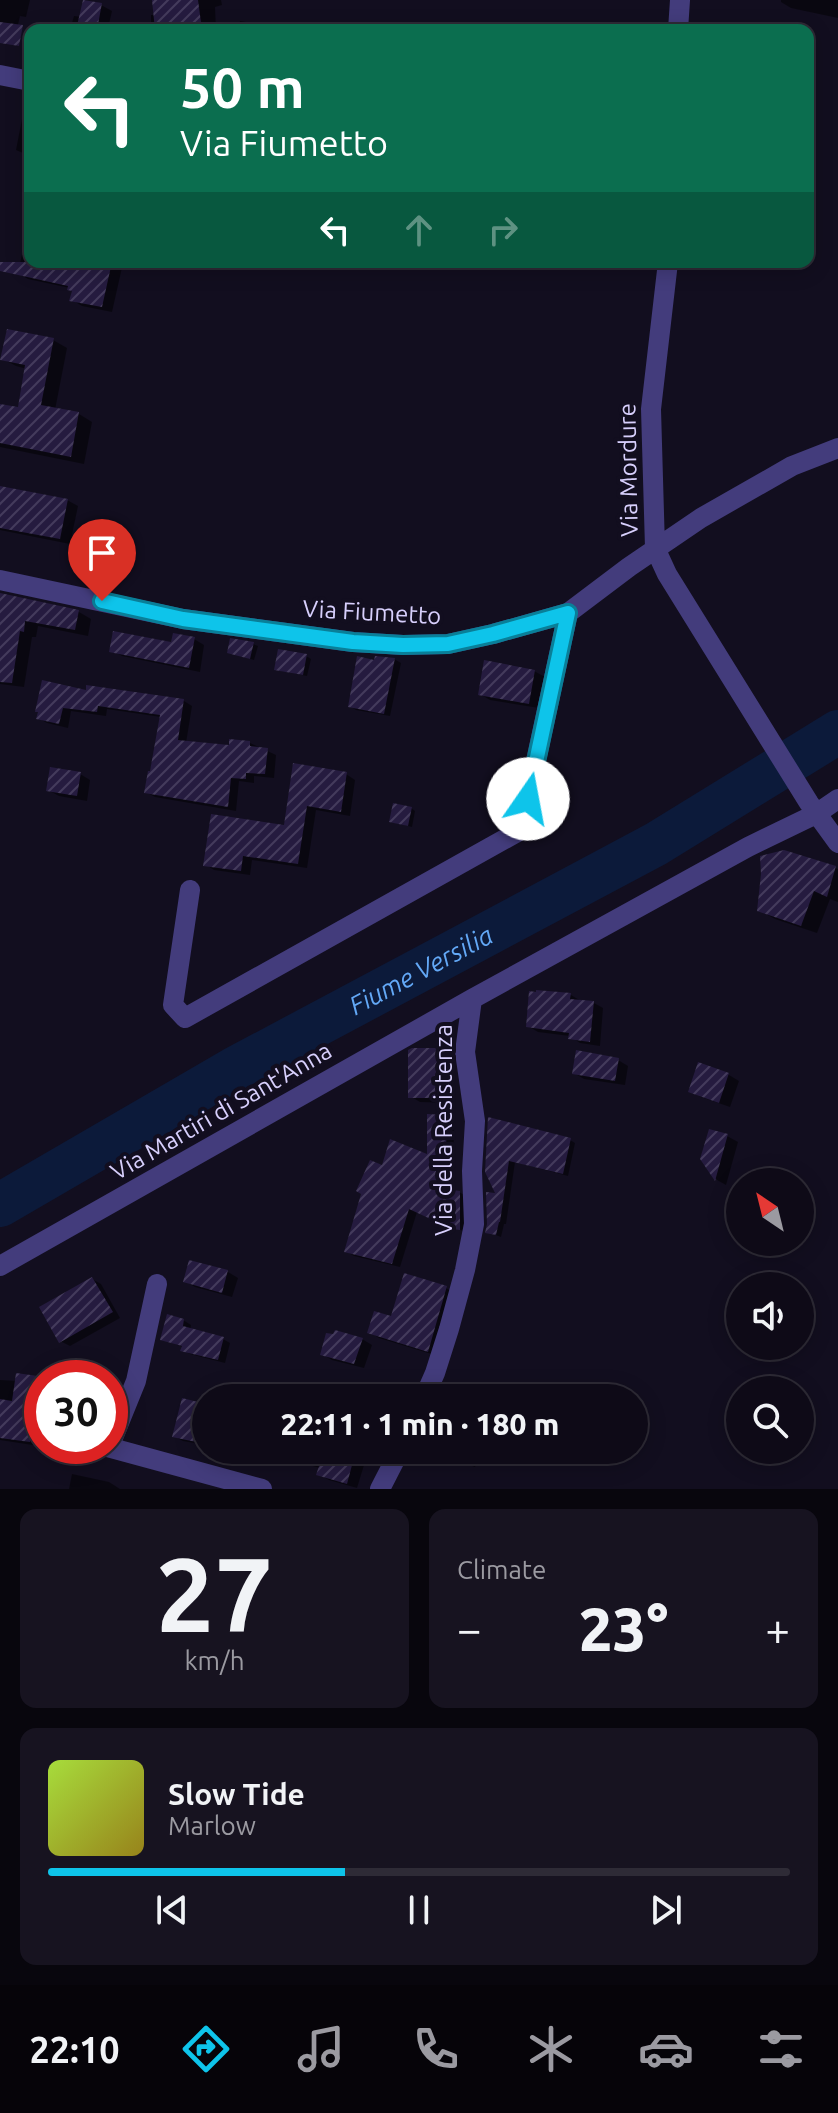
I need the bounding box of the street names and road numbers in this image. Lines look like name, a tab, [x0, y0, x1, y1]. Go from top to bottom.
street label: Via Mordure	[613, 403, 643, 537]
street label: Via Fiumetto	[302, 595, 442, 629]
street label: Via della Resistenza	[430, 1024, 457, 1236]
street label: Via Martiri di Sant'Anna	[106, 1037, 336, 1185]

